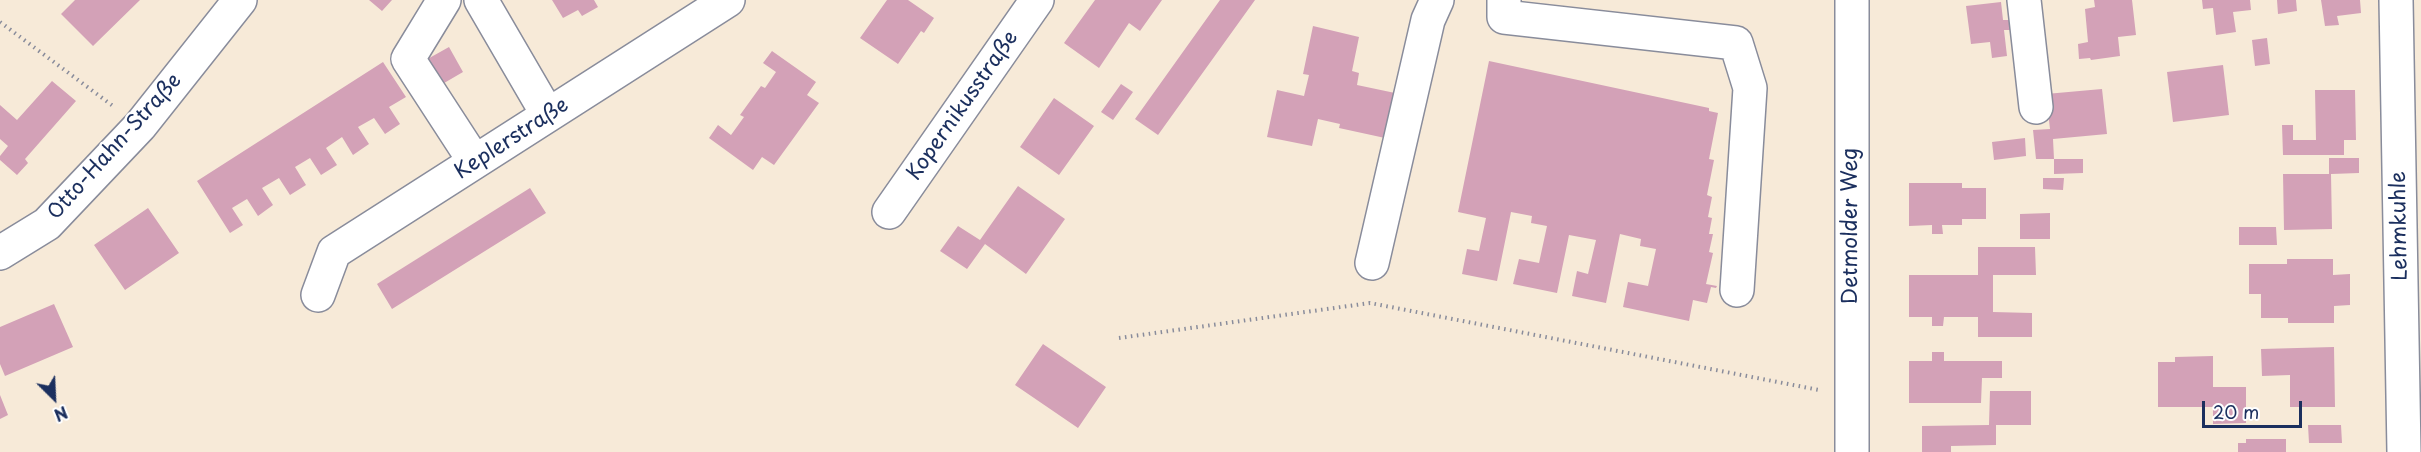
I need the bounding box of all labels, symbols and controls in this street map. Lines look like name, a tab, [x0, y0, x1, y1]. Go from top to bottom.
street label: Kopernikusstraße	[902, 26, 1024, 186]
street label: Otto-Hahn-Straße	[43, 69, 187, 225]
street label: Keplerstraße	[450, 93, 574, 185]
street label: Detmolder Weg	[1838, 148, 1864, 304]
street label: Lehmkuhle	[2386, 171, 2414, 281]
north arrow	[24, 368, 84, 428]
scale bar	[2205, 389, 2306, 427]
text: 20 m	[2213, 398, 2259, 425]
text: N	[51, 401, 72, 428]

